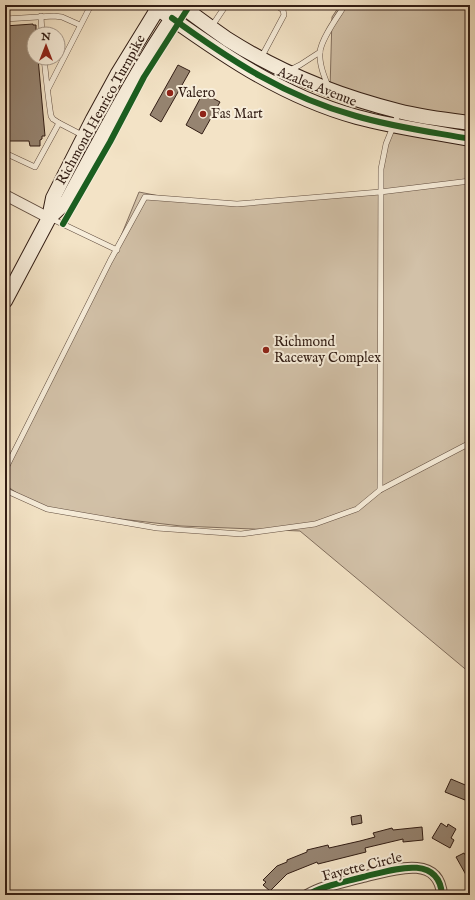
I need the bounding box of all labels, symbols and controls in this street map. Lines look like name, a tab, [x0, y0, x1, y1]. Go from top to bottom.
north arrow	[26, 26, 66, 66]
text: N	[40, 30, 51, 44]
street label: Richmond Henrico Turnpike	[52, 31, 150, 188]
street label: Azalea Avenue	[274, 63, 360, 111]
place label: Valero	[177, 84, 216, 102]
marker: Valero	[165, 88, 175, 98]
place label: Fas Mart	[211, 105, 263, 123]
marker: Fas Mart	[198, 109, 208, 119]
place label: Richmond Raceway Complex	[274, 333, 381, 367]
marker: Richmond Raceway Complex	[261, 345, 271, 355]
street label: Fayette Circle	[320, 848, 404, 886]

